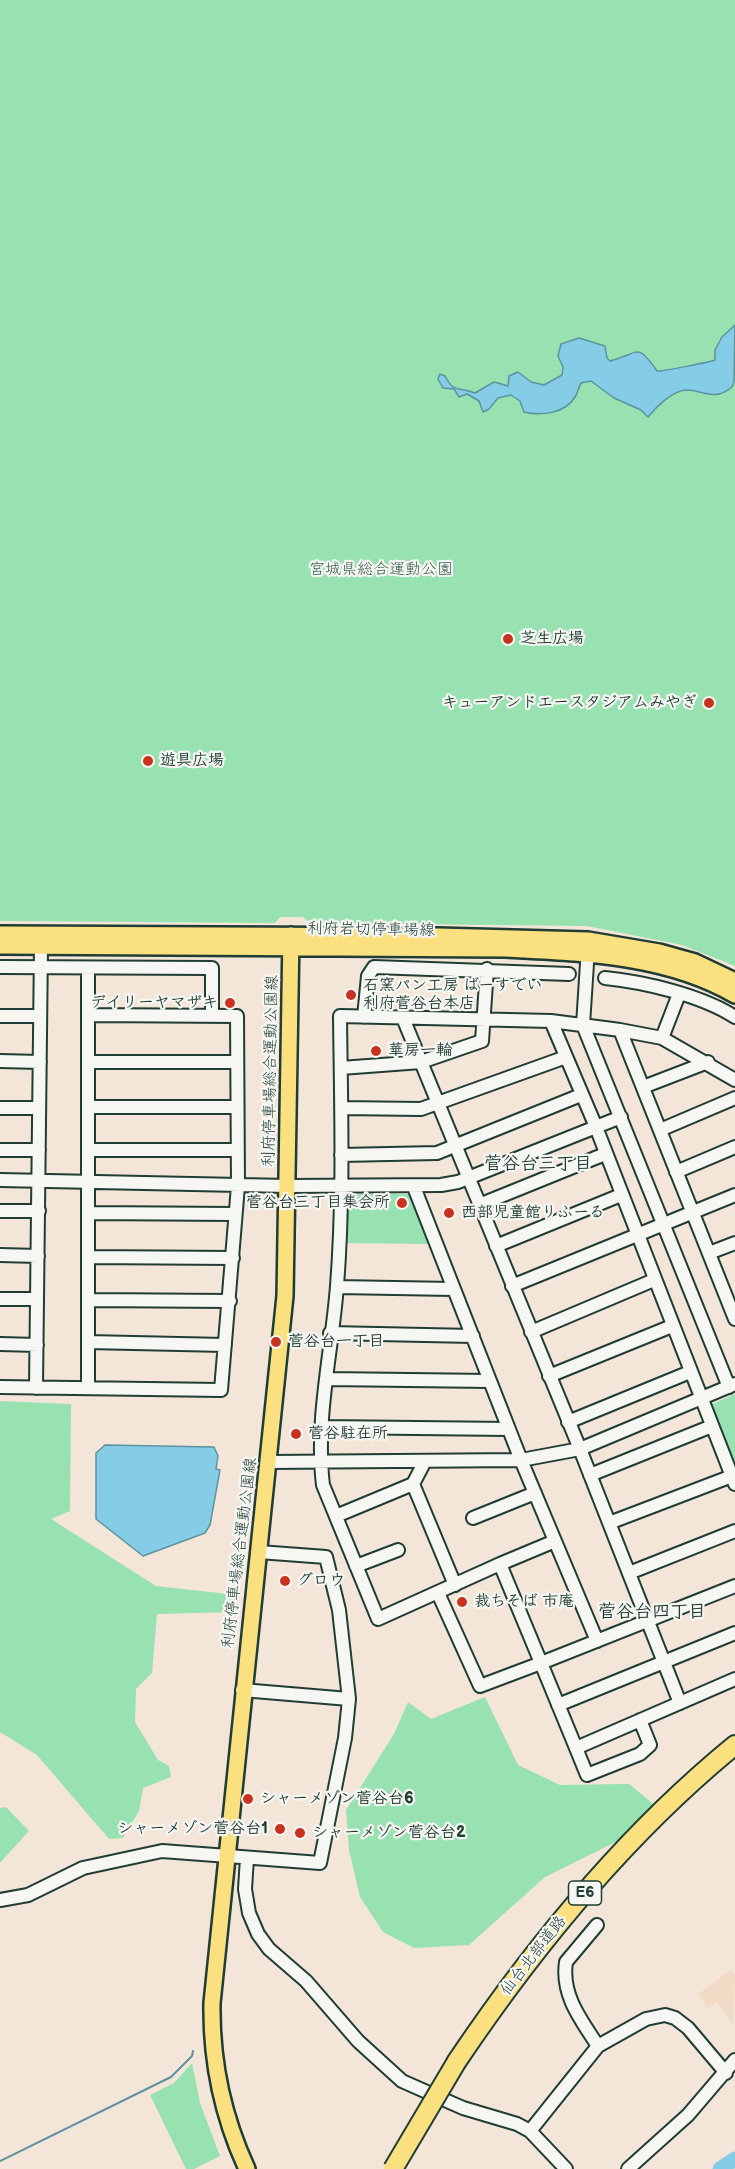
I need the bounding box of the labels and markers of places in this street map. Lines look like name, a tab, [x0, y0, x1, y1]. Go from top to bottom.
place label: 芝生広場	[520, 629, 584, 649]
marker: 芝生広場	[501, 632, 515, 646]
place label: キューアンドエースタジアムみやぎ	[442, 693, 697, 713]
marker: キューアンドエースタジアムみやぎ	[702, 696, 716, 710]
place label: 遊具広場	[160, 751, 224, 771]
marker: 遊具広場	[141, 754, 155, 768]
place label: 石窯パン工房 ばーすでい 利府菅谷台本店	[363, 976, 542, 1014]
marker: 石窯パン工房 ばーすでい 利府菅谷台本店	[344, 988, 358, 1002]
place label: デイリーヤマザキ	[90, 993, 218, 1013]
marker: デイリーヤマザキ	[223, 996, 237, 1010]
place label: 華房一輪	[388, 1041, 452, 1061]
marker: 華房一輪	[369, 1044, 383, 1058]
place label: 菅谷台三丁目集会所	[246, 1193, 390, 1213]
marker: 菅谷台三丁目集会所	[395, 1196, 409, 1210]
place label: 西部児童館りふーる	[461, 1203, 605, 1223]
marker: 西部児童館りふーる	[442, 1206, 456, 1220]
place label: 菅谷台一丁目	[288, 1332, 384, 1352]
marker: 菅谷台一丁目	[269, 1335, 283, 1349]
place label: 菅谷駐在所	[308, 1424, 388, 1444]
marker: 菅谷駐在所	[289, 1427, 303, 1441]
place label: グロウ	[297, 1571, 345, 1591]
marker: グロウ	[278, 1574, 292, 1588]
place label: 裁ちそば 市庵	[474, 1592, 574, 1612]
marker: 裁ちそば 市庵	[455, 1595, 469, 1609]
place label: シャーメゾン菅谷台6	[260, 1789, 414, 1809]
marker: シャーメゾン菅谷台6	[241, 1792, 255, 1806]
place label: シャーメゾン菅谷台1	[117, 1819, 268, 1839]
marker: シャーメゾン菅谷台1	[273, 1822, 287, 1836]
place label: シャーメゾン菅谷台2	[312, 1823, 466, 1843]
marker: シャーメゾン菅谷台2	[293, 1826, 307, 1840]

